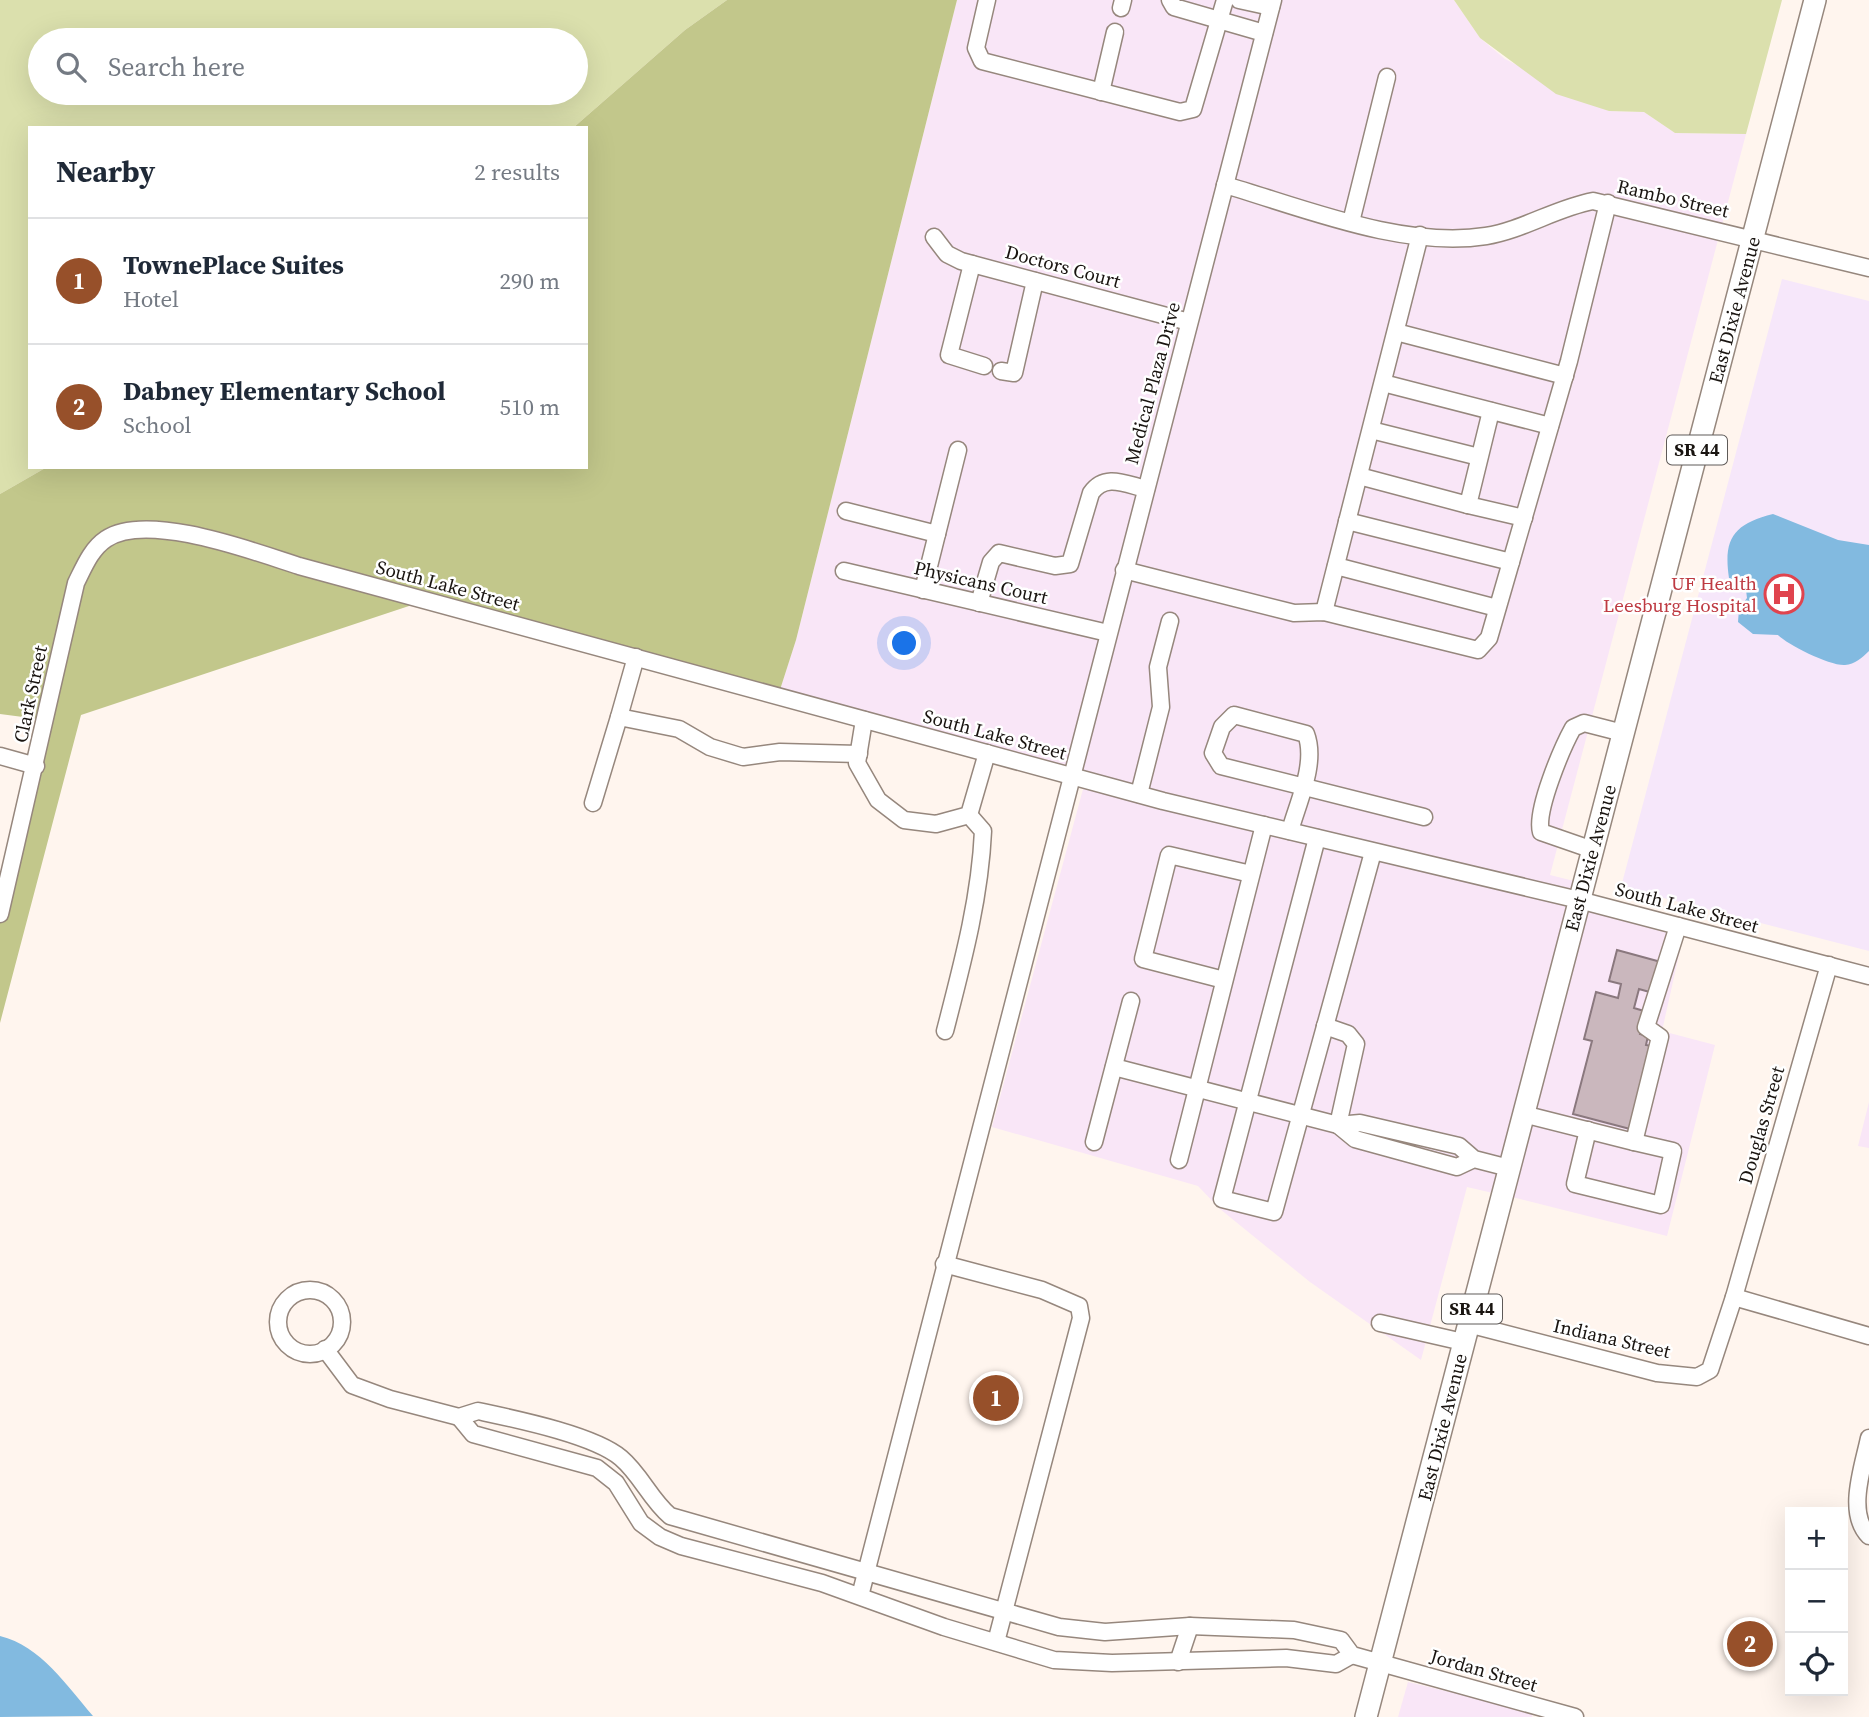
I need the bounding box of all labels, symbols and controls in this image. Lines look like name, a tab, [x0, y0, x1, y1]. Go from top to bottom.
search box	[28, 28, 588, 105]
icon: search	[52, 48, 90, 86]
text: Search here	[108, 49, 245, 85]
text: Nearby	[56, 151, 155, 192]
text: 2 results	[474, 156, 560, 188]
street label: Rambo Street	[1615, 173, 1732, 224]
street label: East Dixie Avenue	[1702, 234, 1766, 386]
street label: Doctors Court	[1003, 238, 1124, 294]
text: TownePlace Suites	[123, 247, 344, 283]
text: 1	[73, 265, 85, 297]
text: 290 m	[499, 265, 560, 297]
text: Hotel	[123, 283, 179, 315]
street label: Medical Plaza Drive	[1118, 299, 1186, 467]
text: Dabney Elementary School	[123, 373, 446, 409]
text: 2	[73, 391, 85, 423]
text: 510 m	[499, 391, 560, 423]
text: School	[123, 409, 191, 441]
road number: SR 44	[1667, 436, 1727, 464]
street label: South Lake Street	[373, 553, 523, 617]
street label: Physicans Court	[912, 554, 1051, 610]
place label: UF Health Leesburg Hospital	[1603, 570, 1757, 618]
hospital icon: UF Health Leesburg Hospital	[1763, 573, 1805, 615]
your location	[887, 626, 921, 660]
street label: Clark Street	[7, 642, 53, 745]
street label: South Lake Street	[920, 702, 1070, 766]
street label: East Dixie Avenue	[1558, 782, 1622, 934]
street label: South Lake Street	[1612, 875, 1762, 939]
street label: Douglas Street	[1732, 1062, 1790, 1187]
road number: SR 44	[1442, 1294, 1502, 1324]
street label: Indiana Street	[1551, 1312, 1674, 1364]
street label: East Dixie Avenue	[1411, 1350, 1473, 1504]
pin: 1	[973, 1372, 1019, 1424]
map controls	[1785, 1507, 1848, 1696]
button: +	[1785, 1507, 1848, 1570]
button: −	[1785, 1570, 1848, 1633]
pin: 2	[1727, 1618, 1773, 1670]
button: locate	[1785, 1633, 1848, 1696]
street label: Jordan Street	[1426, 1642, 1541, 1698]

